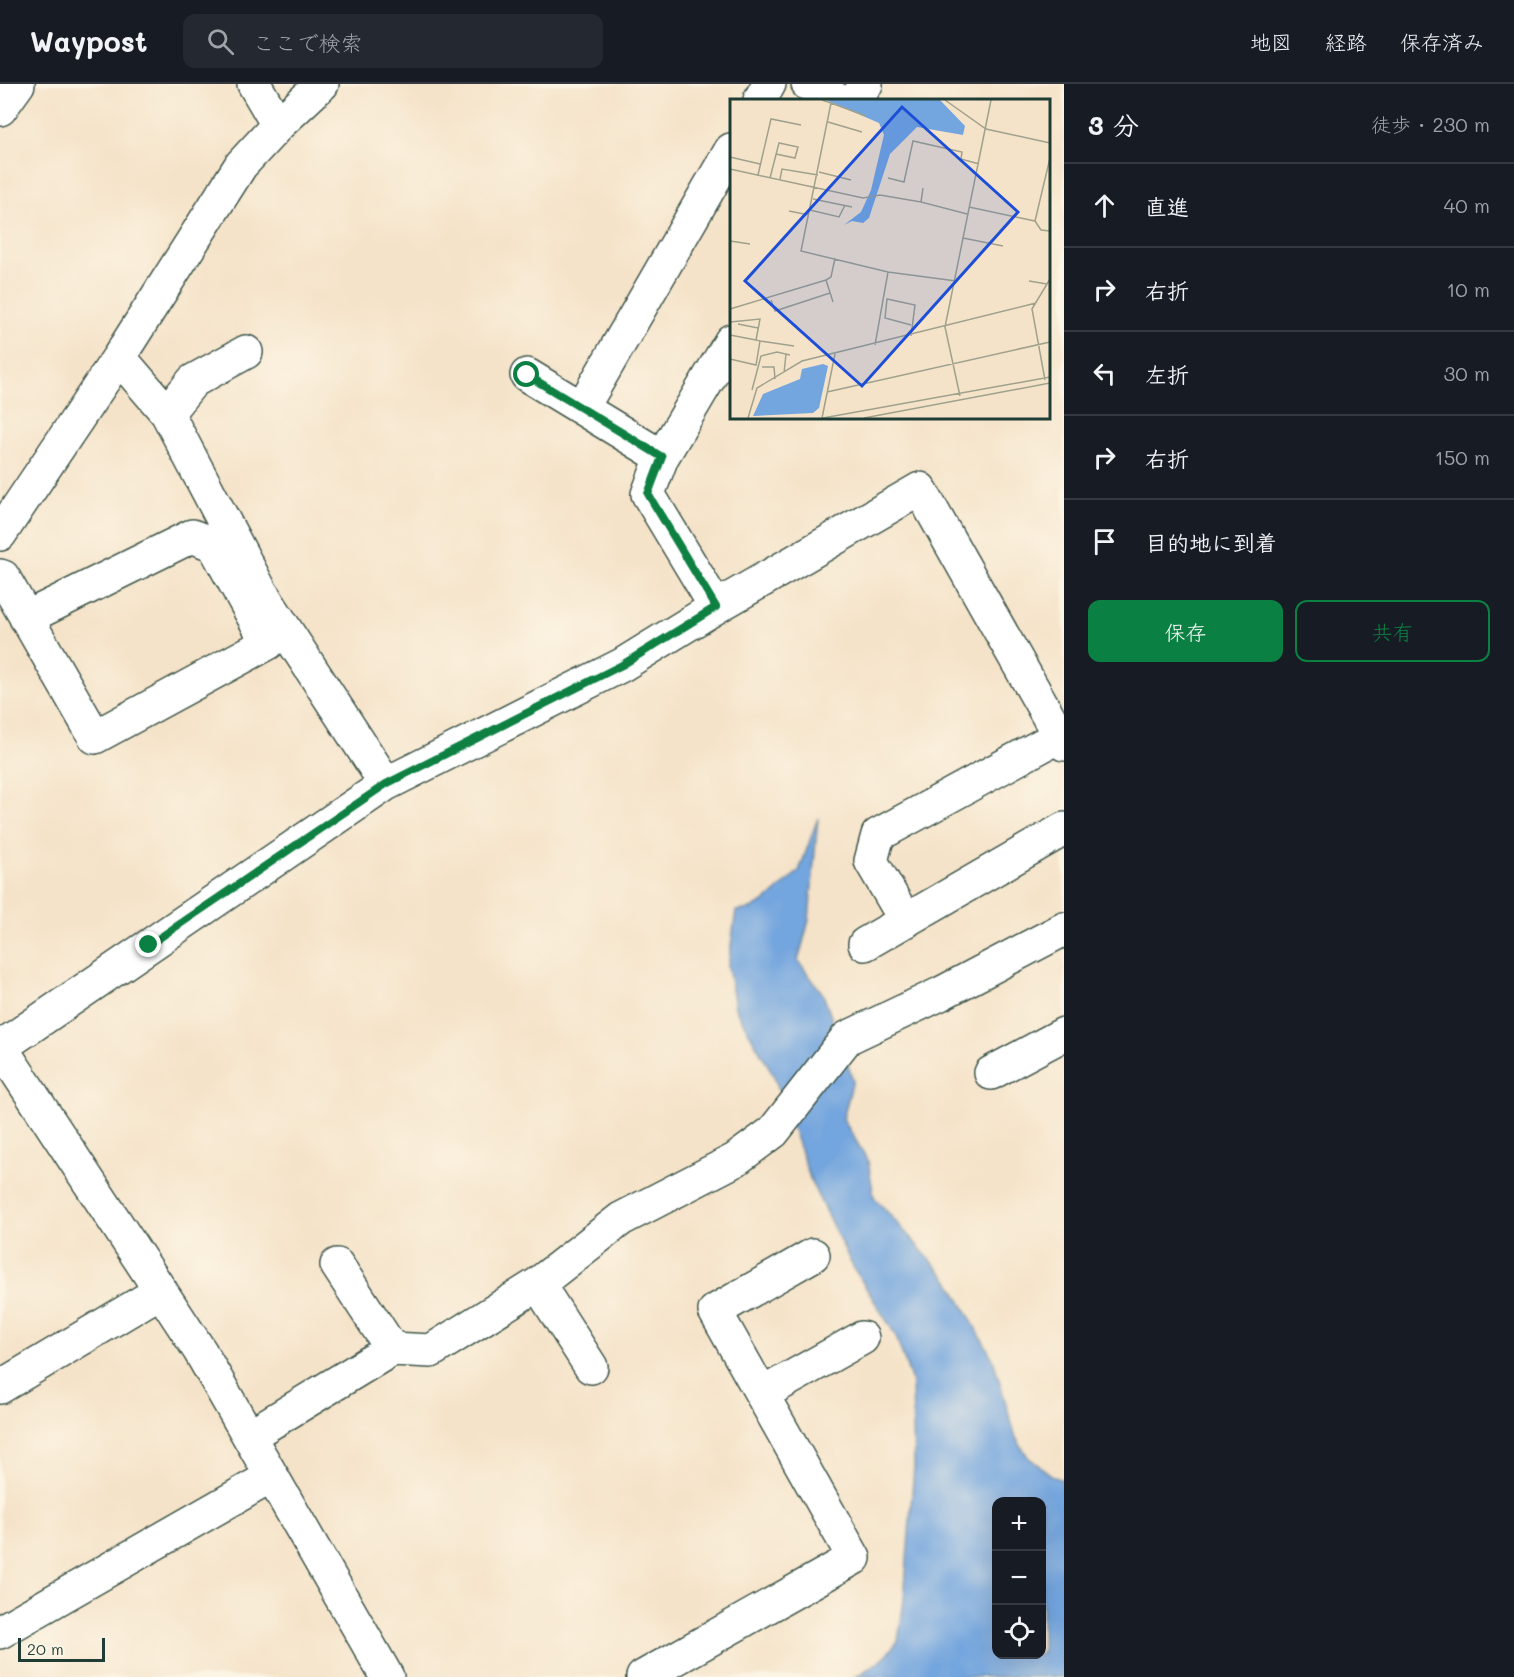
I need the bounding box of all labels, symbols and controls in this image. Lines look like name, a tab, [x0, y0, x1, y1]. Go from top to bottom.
search box	[183, 14, 603, 68]
text: Waypost	[30, 23, 147, 59]
icon: search	[204, 25, 237, 58]
text: ここで検索	[252, 28, 362, 57]
text: 地図	[1250, 28, 1292, 55]
text: 経路	[1325, 28, 1367, 55]
text: 保存済み	[1400, 28, 1484, 55]
inset map	[730, 99, 1049, 418]
text: 3 分	[1088, 108, 1139, 142]
text: 徒歩 · 230 m	[1371, 111, 1490, 137]
icon: ahead	[1088, 189, 1121, 222]
text: 直進	[1145, 192, 1189, 221]
text: 40 m	[1444, 192, 1490, 218]
icon: right	[1088, 273, 1121, 306]
text: 右折	[1145, 276, 1189, 305]
text: 10 m	[1446, 276, 1490, 302]
icon: left	[1088, 357, 1121, 390]
text: 左折	[1145, 360, 1189, 389]
text: 30 m	[1444, 360, 1490, 386]
route start	[513, 361, 539, 387]
icon: right	[1088, 441, 1121, 474]
text: 右折	[1145, 444, 1189, 473]
text: 150 m	[1435, 444, 1490, 470]
icon: arrive	[1088, 525, 1121, 558]
text: 目的地に到着	[1145, 528, 1277, 557]
button: 保存	[1088, 600, 1283, 662]
button: 共有	[1295, 600, 1490, 662]
route end	[135, 931, 161, 957]
map controls	[992, 1497, 1046, 1659]
button: +	[992, 1497, 1046, 1551]
button: −	[992, 1551, 1046, 1605]
button: locate	[992, 1605, 1046, 1659]
scale bar	[18, 1635, 105, 1662]
text: 20 m	[27, 1638, 64, 1659]

